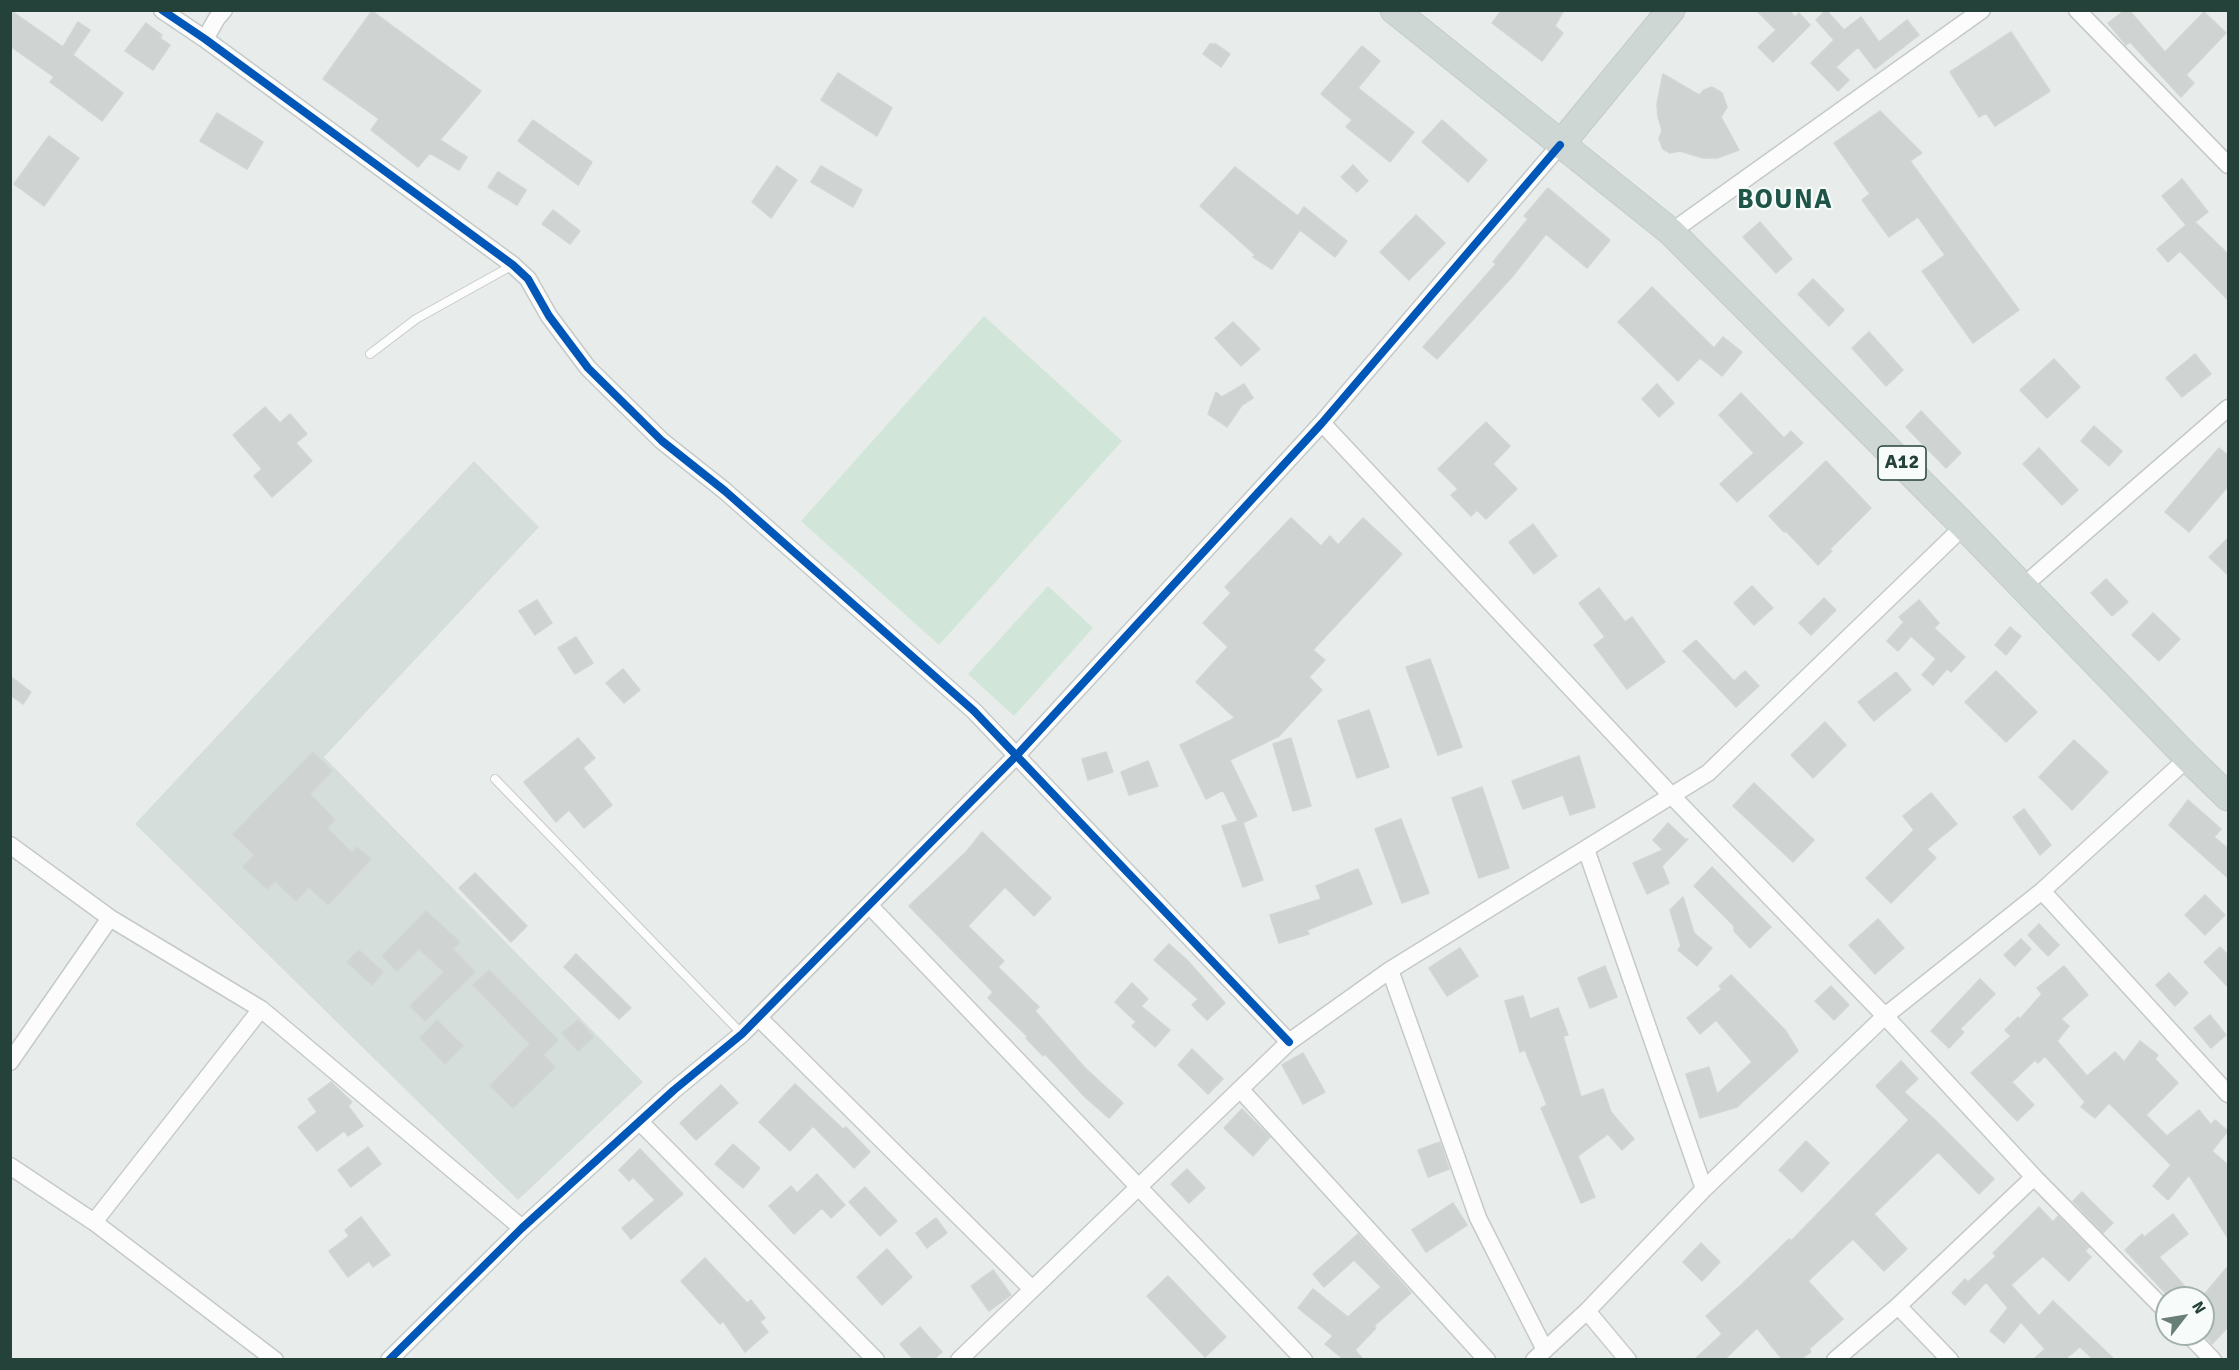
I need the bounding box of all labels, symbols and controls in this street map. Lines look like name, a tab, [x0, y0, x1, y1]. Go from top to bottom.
district label: BOUNA	[1737, 185, 1833, 217]
road number: A12	[1878, 446, 1926, 480]
north arrow	[2155, 1286, 2215, 1346]
text: N	[2187, 1298, 2210, 1318]

